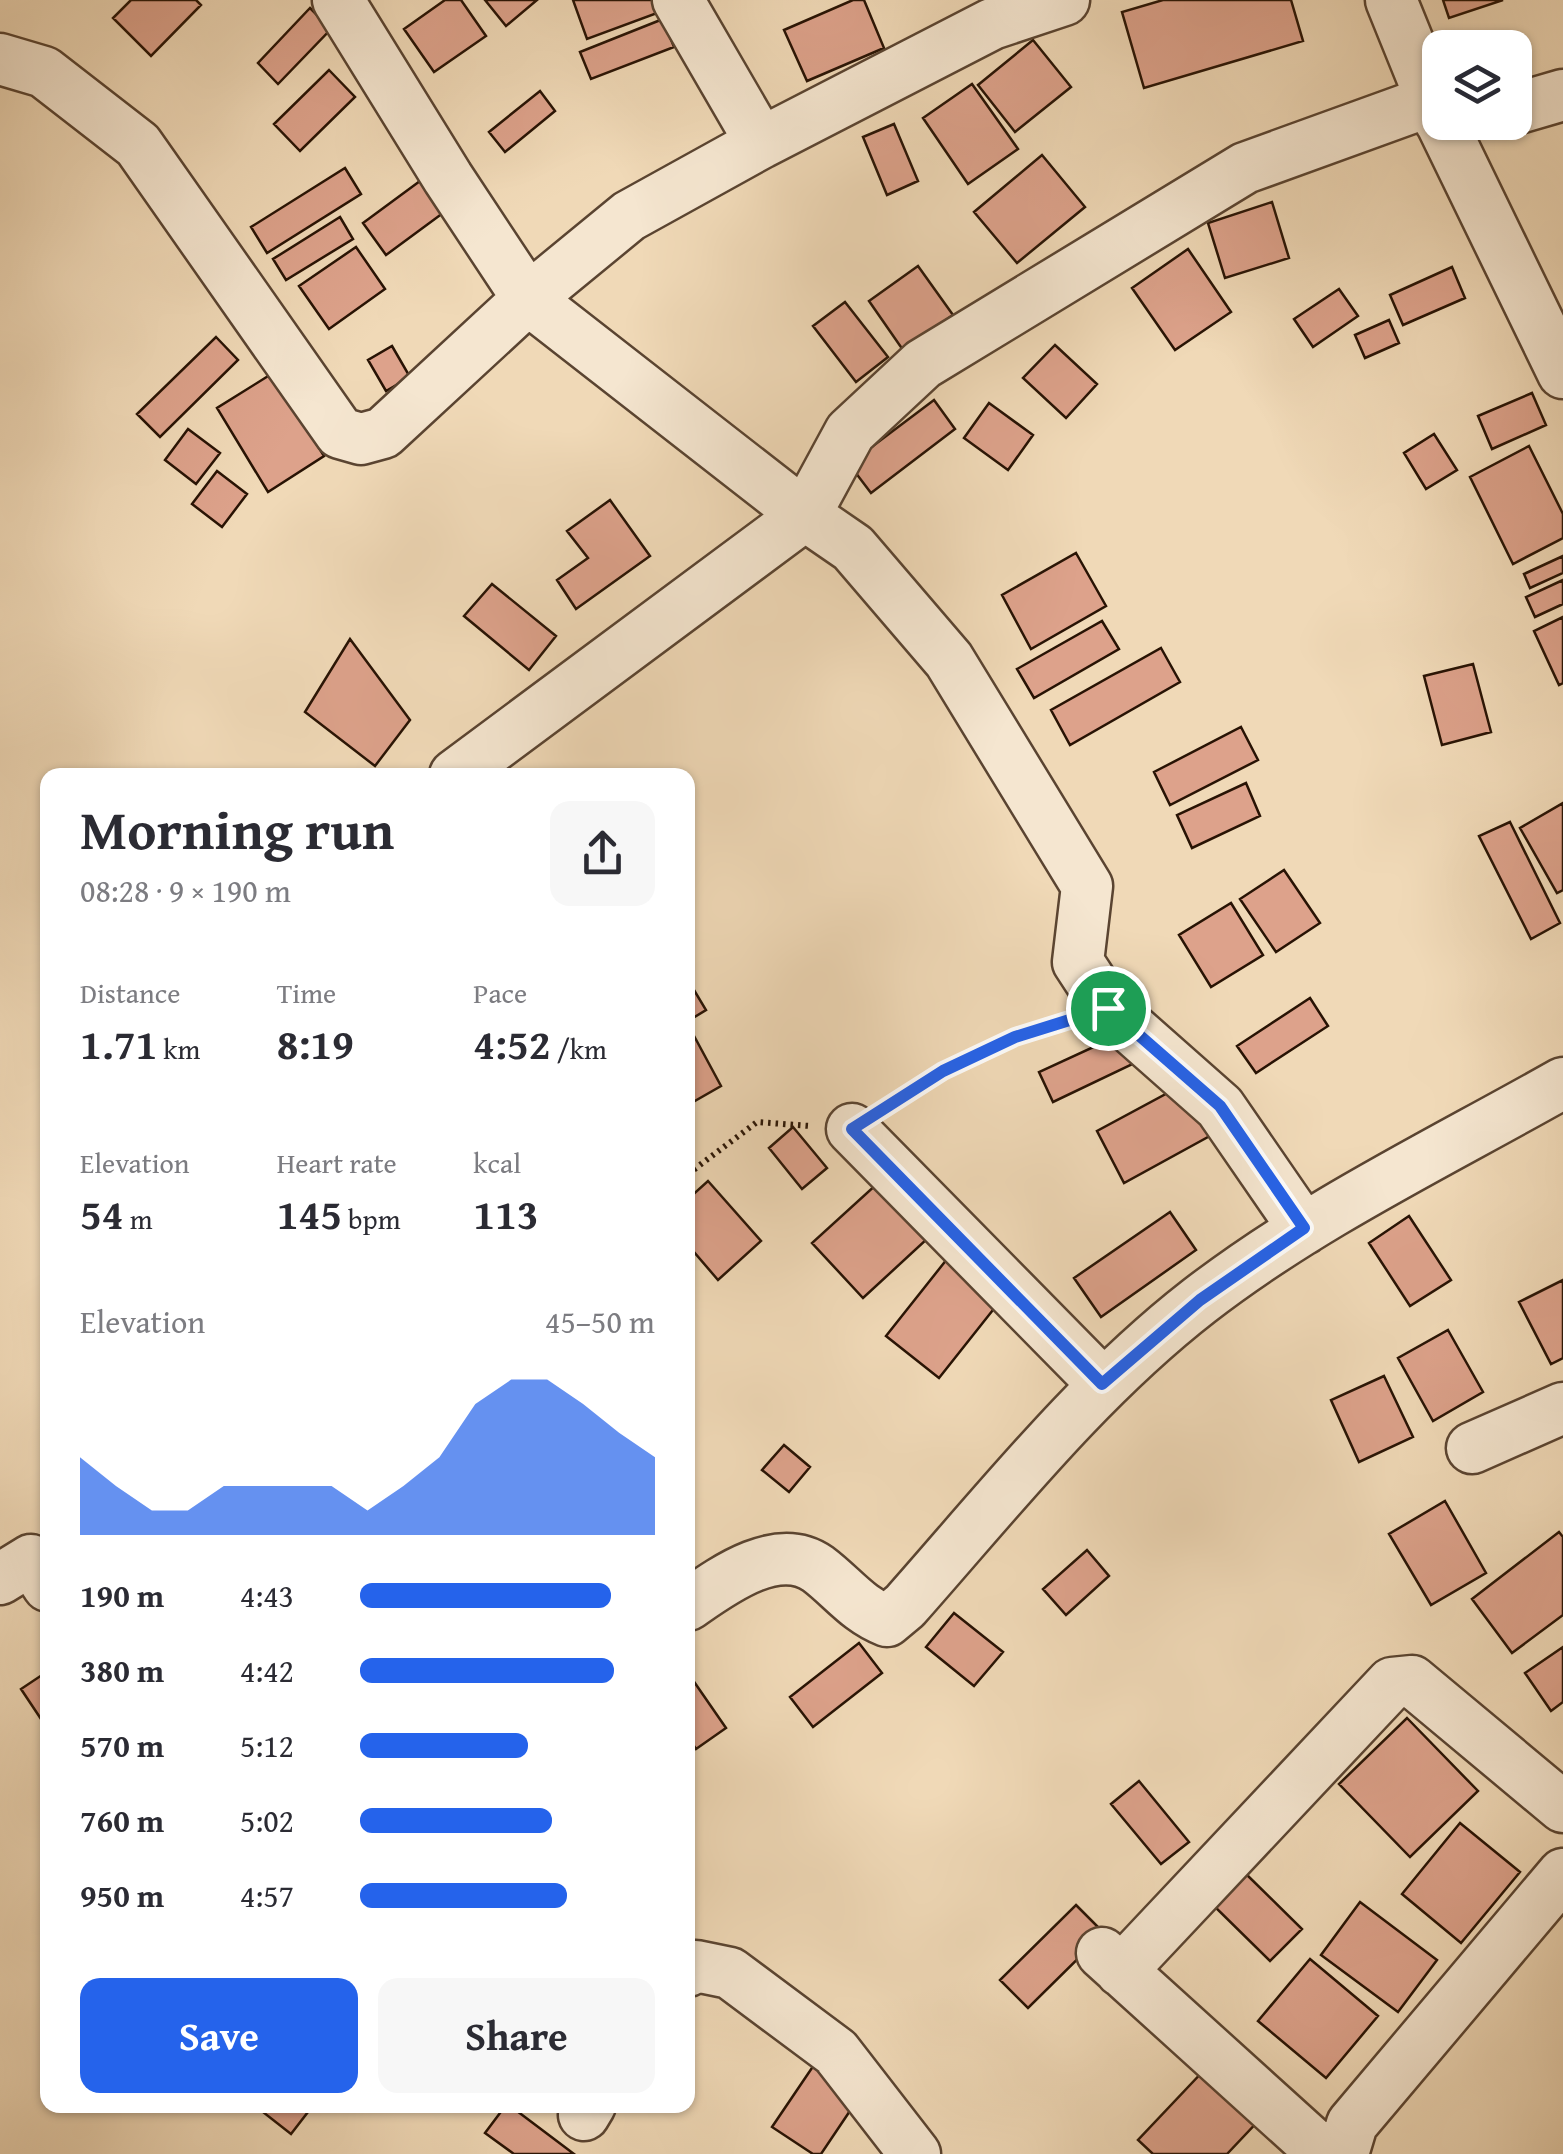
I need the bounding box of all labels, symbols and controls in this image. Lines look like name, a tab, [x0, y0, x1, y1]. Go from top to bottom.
map controls	[1422, 30, 1532, 140]
button: layers	[1422, 30, 1532, 140]
text: Morning run	[80, 789, 394, 869]
button: share	[550, 801, 655, 906]
text: 08:28 · 9 × 190 m	[80, 867, 291, 914]
pin	[1066, 966, 1151, 1051]
text: Distance	[80, 972, 180, 1013]
text: Time	[277, 972, 336, 1013]
text: Pace	[473, 972, 527, 1013]
icon: arrive	[1081, 981, 1136, 1036]
text: 1.71	[80, 1013, 157, 1074]
text: 8:19	[277, 1013, 354, 1074]
text: 4:52	[473, 1013, 550, 1074]
text: km	[157, 1028, 200, 1069]
text: /km	[550, 1028, 607, 1069]
text: Elevation	[80, 1142, 190, 1183]
text: Heart rate	[277, 1142, 397, 1183]
text: kcal	[473, 1142, 521, 1183]
text: 54	[80, 1183, 124, 1244]
text: 145	[277, 1183, 342, 1244]
text: 113	[473, 1183, 539, 1244]
text: m	[124, 1198, 153, 1239]
text: bpm	[342, 1198, 401, 1239]
text: Elevation	[80, 1298, 205, 1345]
text: 45–50 m	[545, 1298, 655, 1345]
text: 190 m	[80, 1572, 164, 1619]
text: 4:43	[240, 1572, 294, 1619]
text: 380 m	[80, 1647, 164, 1694]
text: 4:42	[240, 1647, 294, 1694]
text: 570 m	[80, 1722, 164, 1769]
text: 5:12	[240, 1722, 294, 1769]
text: 760 m	[80, 1797, 164, 1844]
text: 5:02	[240, 1797, 294, 1844]
text: 950 m	[80, 1872, 164, 1919]
text: 4:57	[240, 1872, 294, 1919]
button: Save	[80, 1978, 358, 2093]
button: Share	[378, 1978, 655, 2093]

